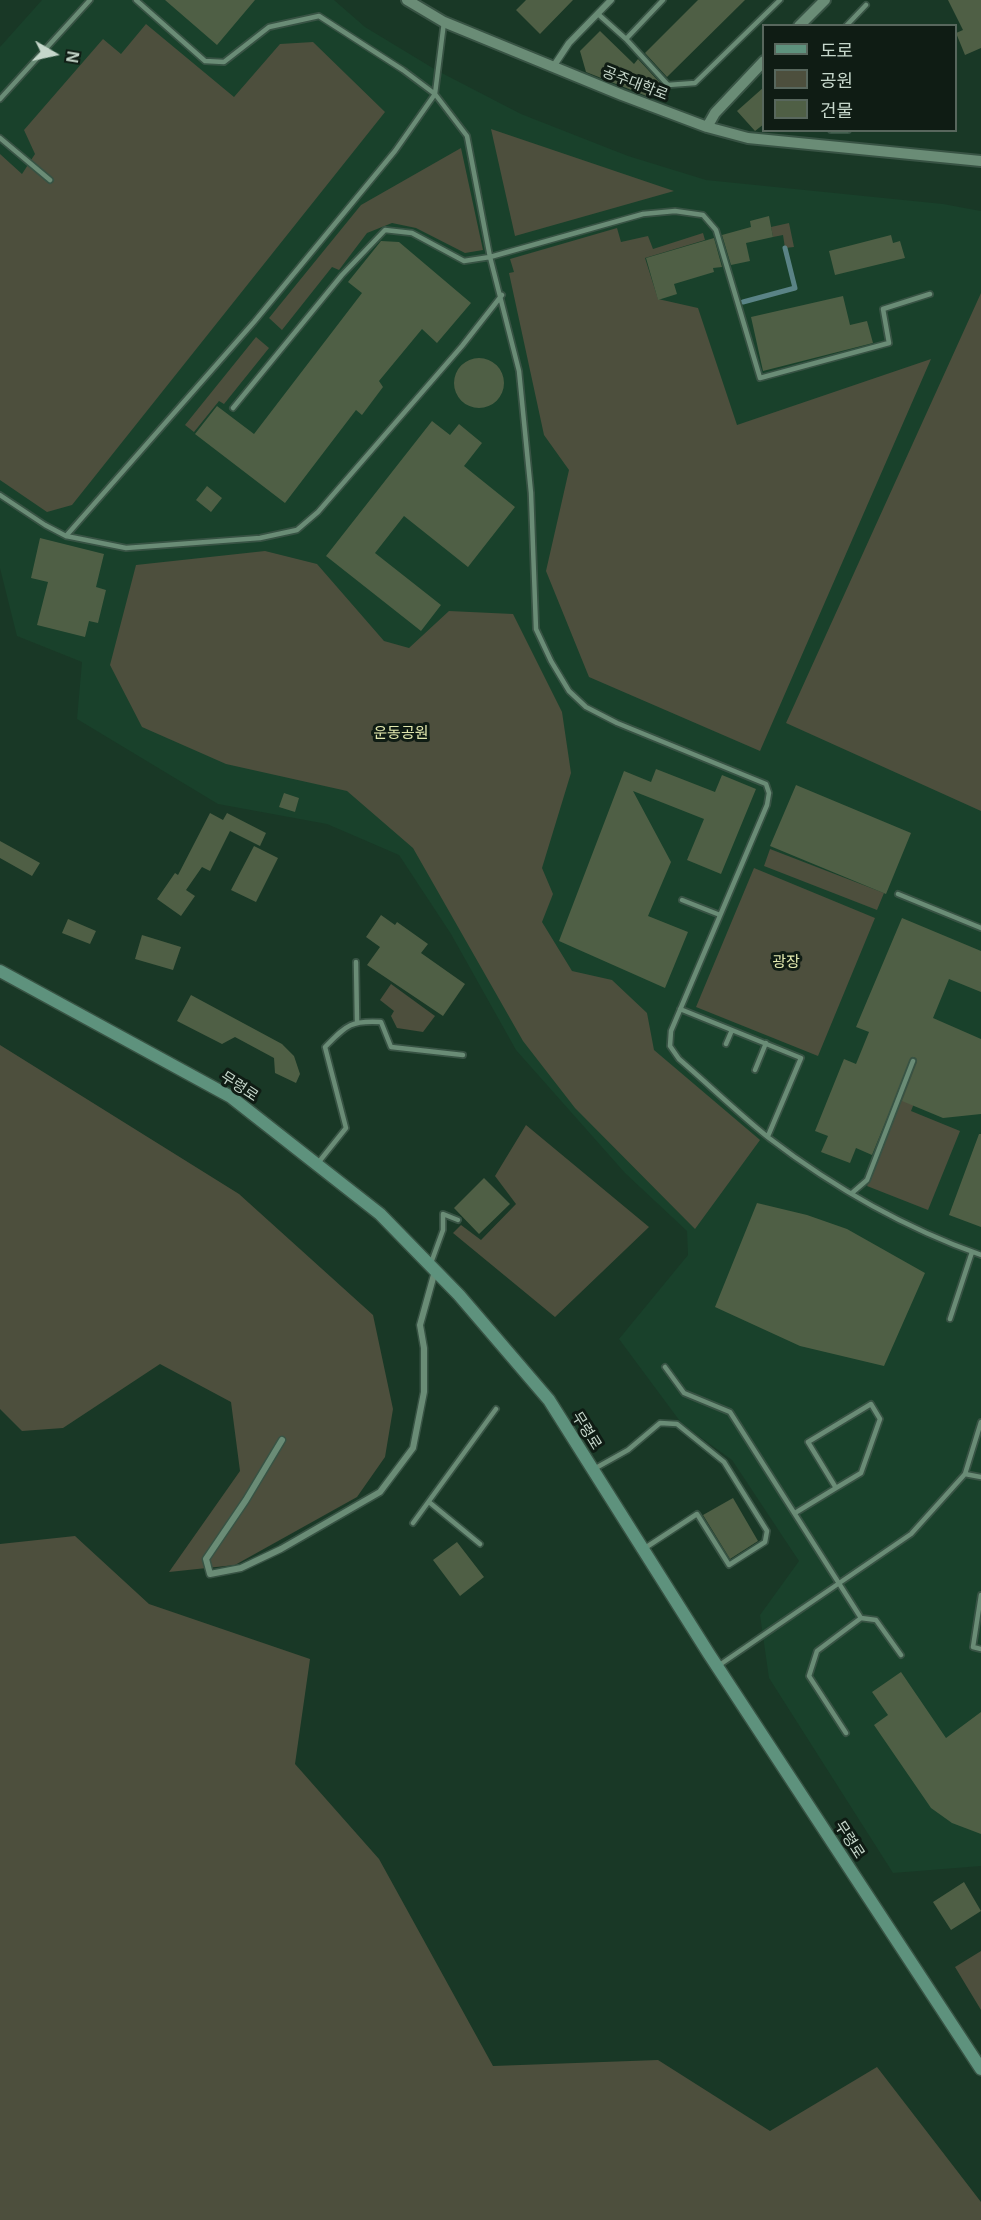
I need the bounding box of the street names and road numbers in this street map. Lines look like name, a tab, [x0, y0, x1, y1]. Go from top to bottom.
street label: 공주대학로	[600, 63, 670, 105]
street label: 무령로	[217, 1068, 261, 1106]
street label: 무령로	[567, 1409, 605, 1453]
street label: 무령로	[830, 1818, 868, 1862]

